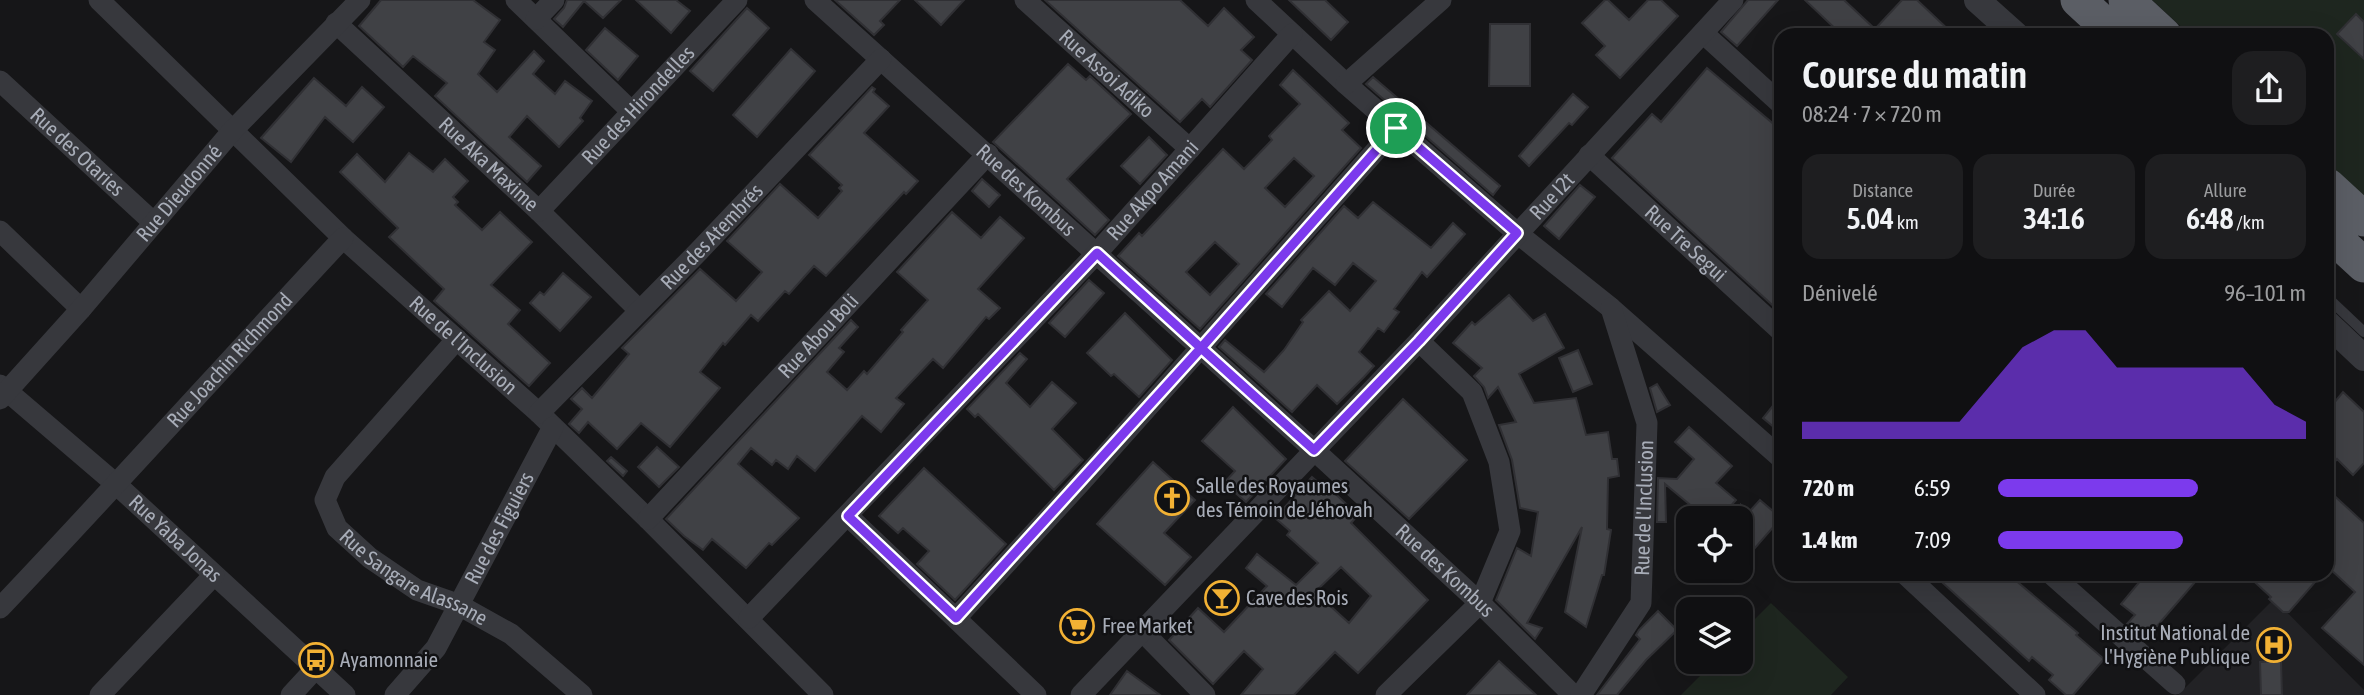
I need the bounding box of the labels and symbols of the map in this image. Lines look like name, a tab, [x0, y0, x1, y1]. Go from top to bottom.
street label: Rue Assoi Adiko	[1055, 24, 1160, 122]
street label: Rue des Hirondelles	[576, 40, 699, 169]
pin	[1366, 98, 1426, 158]
street label: Rue des Otaries	[26, 102, 130, 201]
street label: Rue Aka Maxime	[434, 112, 544, 216]
street label: Rue Akpo Amani	[1101, 135, 1203, 245]
street label: Rue Dieudonné	[131, 139, 226, 246]
street label: Rue des Kombus	[972, 139, 1081, 240]
street label: Rue I2t	[1524, 168, 1579, 224]
street label: Rue des Atembrés	[655, 178, 767, 294]
street label: Rue Tre Segui	[1640, 199, 1732, 286]
street label: Rue Joachin Richmond	[162, 288, 297, 432]
street label: Rue Abou Boli	[773, 288, 863, 383]
street label: Rue de l'Inclusion	[405, 290, 523, 399]
street label: Rue de l'Inclusion	[1629, 440, 1657, 576]
street label: Rue des Figuiers	[459, 468, 538, 588]
place label: Salle des Royaumes des Témoin de Jéhovah	[1196, 473, 1373, 521]
church icon: Salle des Royaumes des Témoin de Jéhovah	[1153, 479, 1191, 517]
street label: Rue Yaba Jonas	[124, 489, 227, 586]
street label: Rue des Kombus	[1391, 519, 1500, 621]
street label: Rue Sangare Alassane	[335, 524, 492, 630]
bar icon: Cave des Rois	[1203, 579, 1241, 617]
place label: Cave des Rois	[1246, 585, 1348, 609]
supermarket icon: Free Market	[1058, 607, 1096, 645]
place label: Free Market	[1102, 613, 1193, 637]
place label: Institut National de l'Hygiène Publique	[2100, 620, 2250, 668]
hospital icon: Institut National de l'Hygiène Publique	[2255, 626, 2293, 664]
bus stop icon: Ayamonnaie	[297, 641, 335, 679]
place label: Ayamonnaie	[340, 647, 438, 671]

